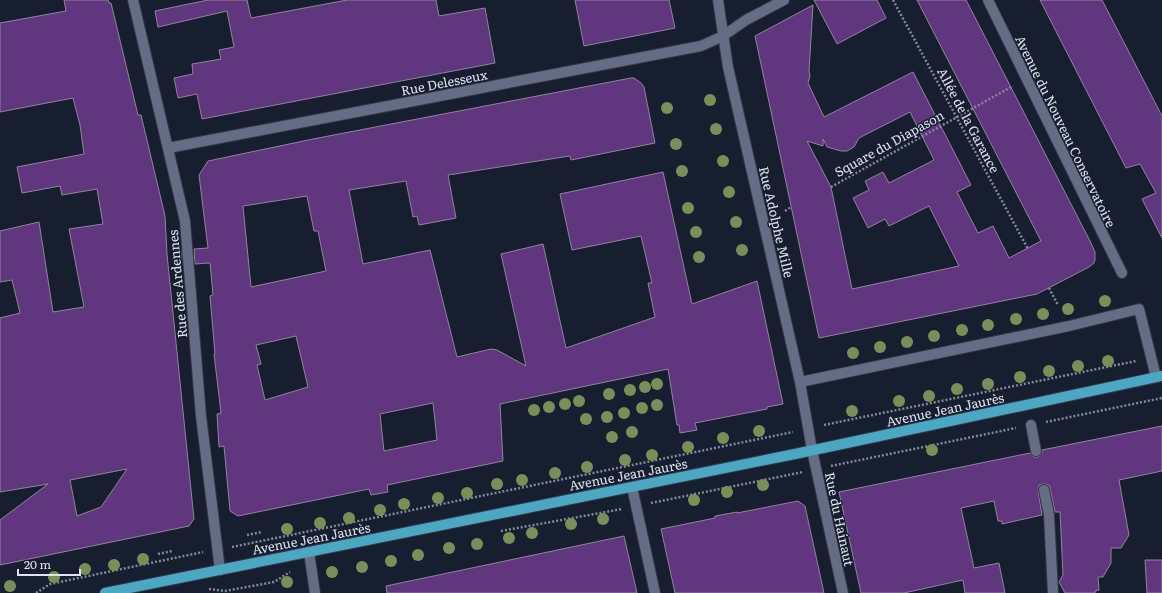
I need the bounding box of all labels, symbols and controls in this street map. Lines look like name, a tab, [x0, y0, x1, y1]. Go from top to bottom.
street label: Avenue du Nouveau Conservatoire	[1011, 32, 1121, 231]
street label: Rue Delesseux	[399, 64, 489, 100]
street label: Allée de la Garance	[933, 64, 1005, 176]
street label: Square du Diapason	[831, 105, 948, 181]
street label: Rue Adolphe Mille	[755, 164, 799, 280]
street label: Rue des Ardennes	[163, 229, 191, 339]
street label: Avenue Jean Jaurès	[884, 387, 1006, 431]
street label: Avenue Jean Jaurès	[567, 453, 689, 495]
street label: Rue du Hainaut	[821, 470, 859, 568]
street label: Avenue Jean Jaurès	[250, 517, 372, 559]
scale bar	[18, 551, 80, 577]
text: 20 m	[24, 555, 51, 573]

